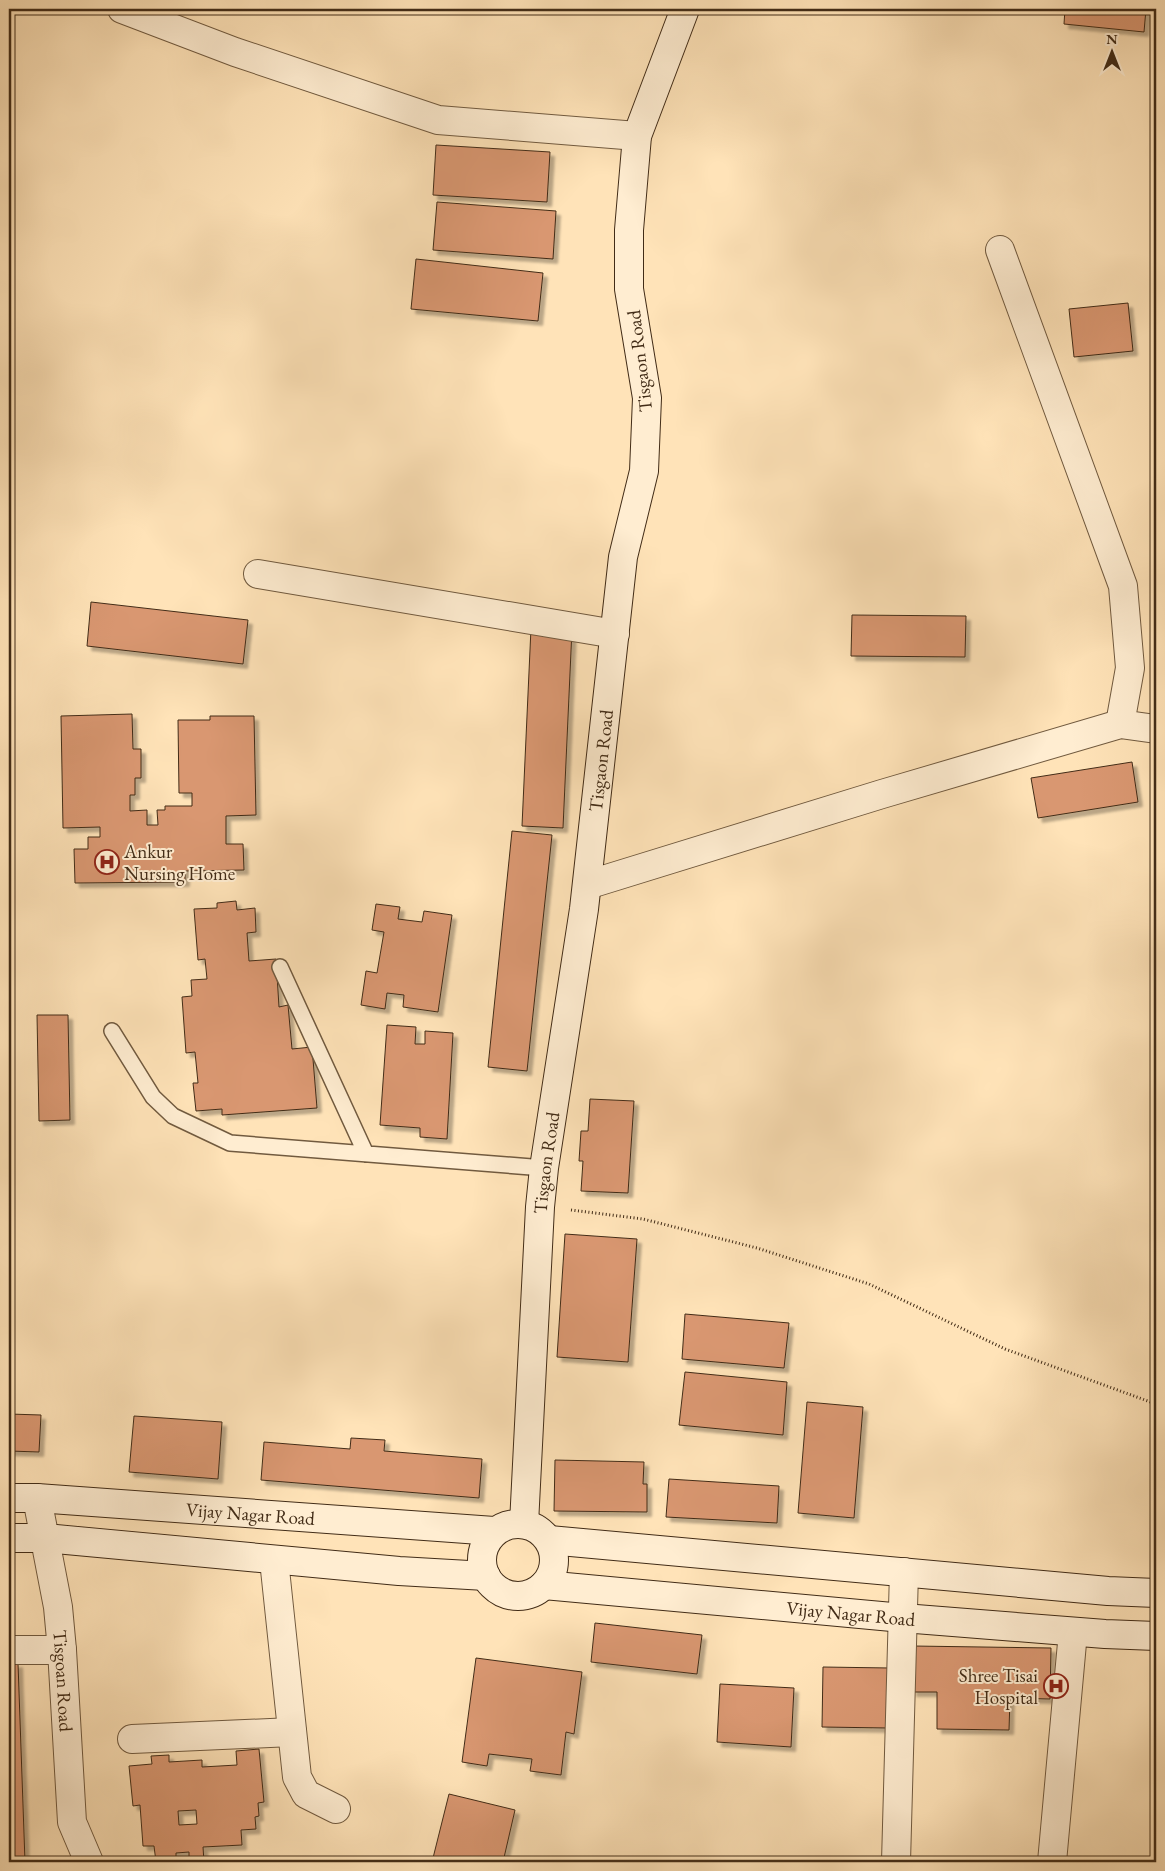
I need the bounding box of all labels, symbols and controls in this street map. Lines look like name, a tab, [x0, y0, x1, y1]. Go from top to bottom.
north arrow	[1088, 28, 1138, 78]
text: N	[1106, 30, 1118, 48]
street label: Tisgaon Road	[621, 308, 658, 413]
street label: Tisgaon Road	[583, 708, 619, 813]
place label: Ankur Nursing Home	[123, 839, 235, 886]
hospital icon: Ankur Nursing Home	[94, 849, 120, 875]
street label: Tisgaon Road	[528, 1110, 566, 1214]
street label: Vijay Nagar Road	[185, 1497, 316, 1531]
street label: Vijay Nagar Road	[785, 1595, 916, 1632]
street label: Tisgoan Road	[47, 1629, 79, 1733]
place label: Shree Tisai Hospital	[959, 1663, 1038, 1710]
hospital icon: Shree Tisai Hospital	[1043, 1673, 1069, 1699]

